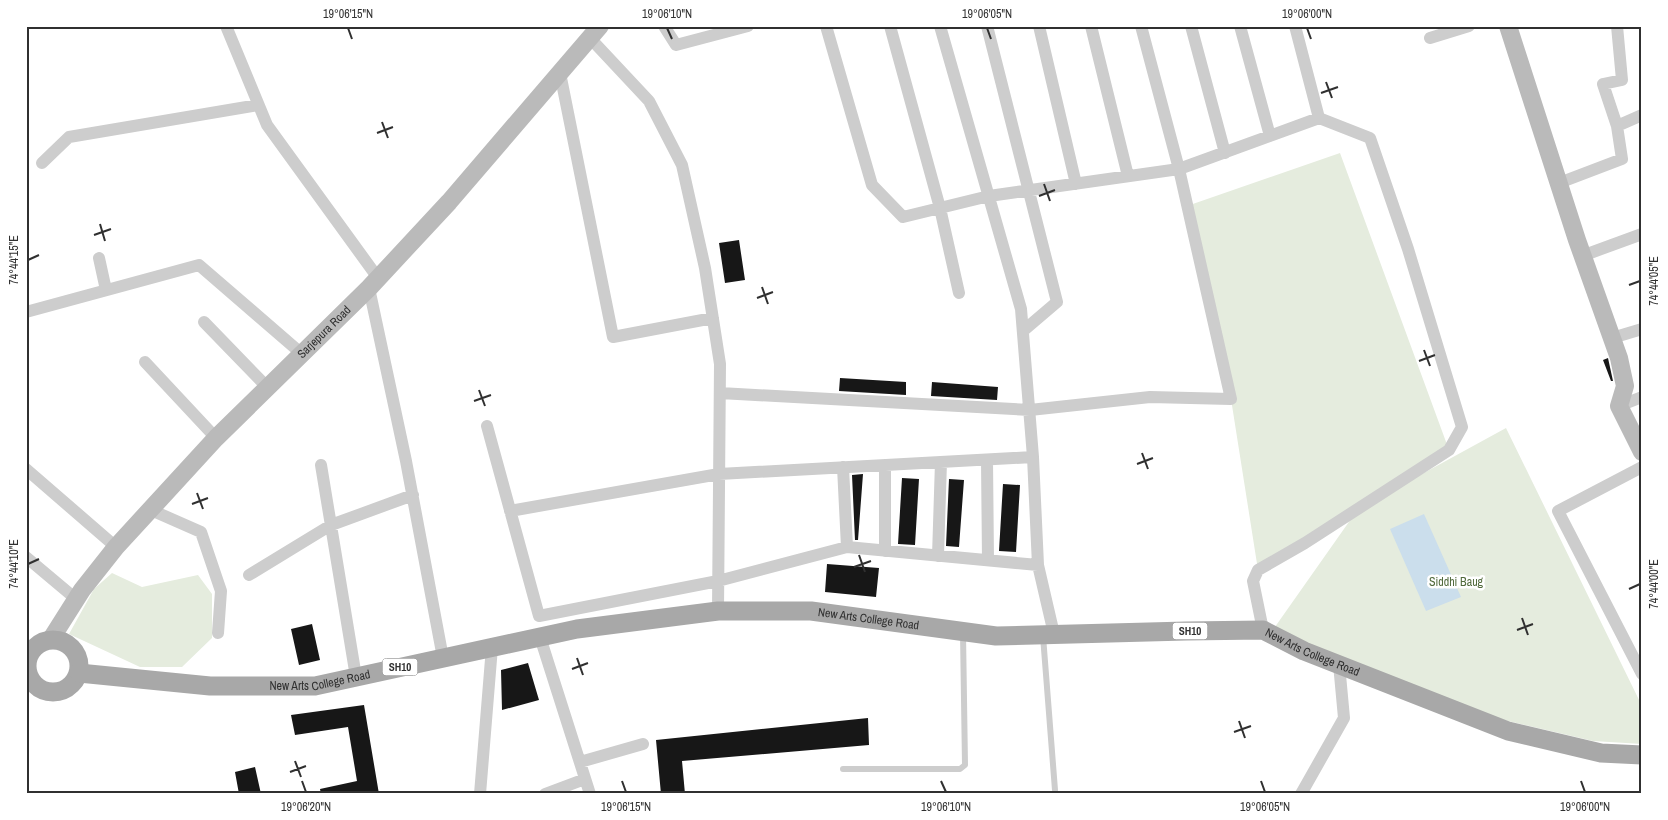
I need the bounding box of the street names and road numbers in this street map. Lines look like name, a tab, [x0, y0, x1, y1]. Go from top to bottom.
street label: Sarjepura Road	[294, 302, 354, 362]
street label: New Arts College Road	[817, 604, 920, 634]
road number: SH10	[1172, 622, 1208, 640]
street label: New Arts College Road	[1262, 624, 1362, 680]
road number: SH10	[382, 659, 418, 676]
street label: New Arts College Road	[269, 666, 372, 695]

